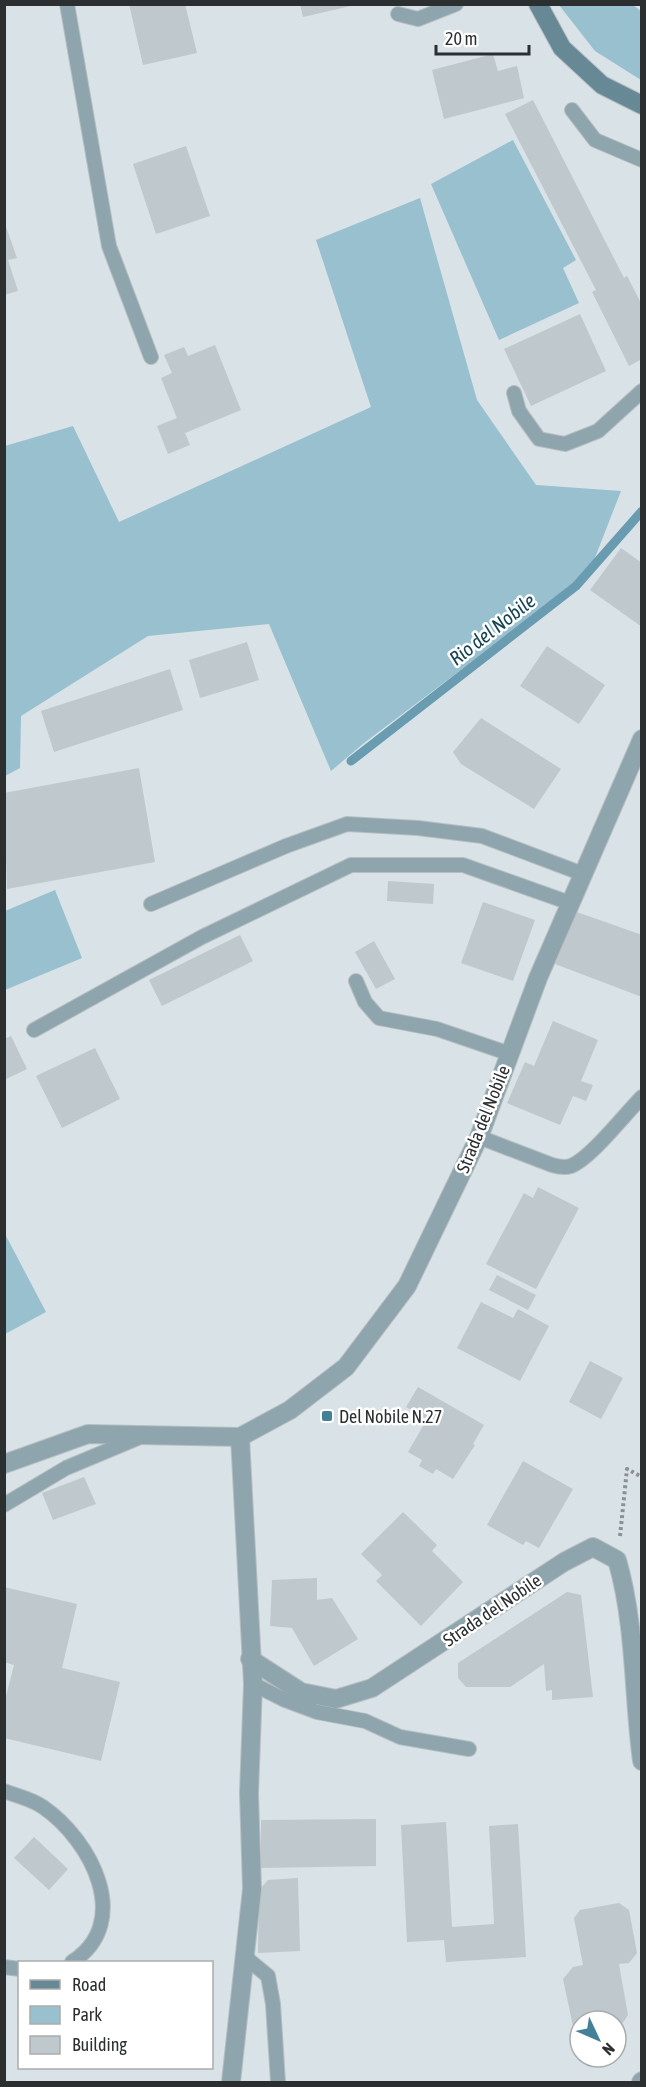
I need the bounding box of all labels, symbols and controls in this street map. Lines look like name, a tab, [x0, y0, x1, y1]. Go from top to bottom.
scale bar	[436, 18, 529, 56]
text: 20 m	[445, 28, 477, 49]
water label: Rio del Nobile	[444, 588, 540, 670]
street label: Strada del Nobile	[452, 1062, 514, 1176]
place label: Del Nobile N.27	[339, 1406, 442, 1427]
marker: Del Nobile N.27	[320, 1409, 334, 1423]
street label: Strada del Nobile	[439, 1569, 545, 1651]
legend	[18, 1961, 213, 2069]
text: Road	[72, 1974, 106, 1995]
text: Park	[72, 2004, 102, 2025]
north arrow	[568, 2009, 628, 2069]
text: Building	[72, 2034, 127, 2055]
text: N	[599, 2040, 619, 2059]

